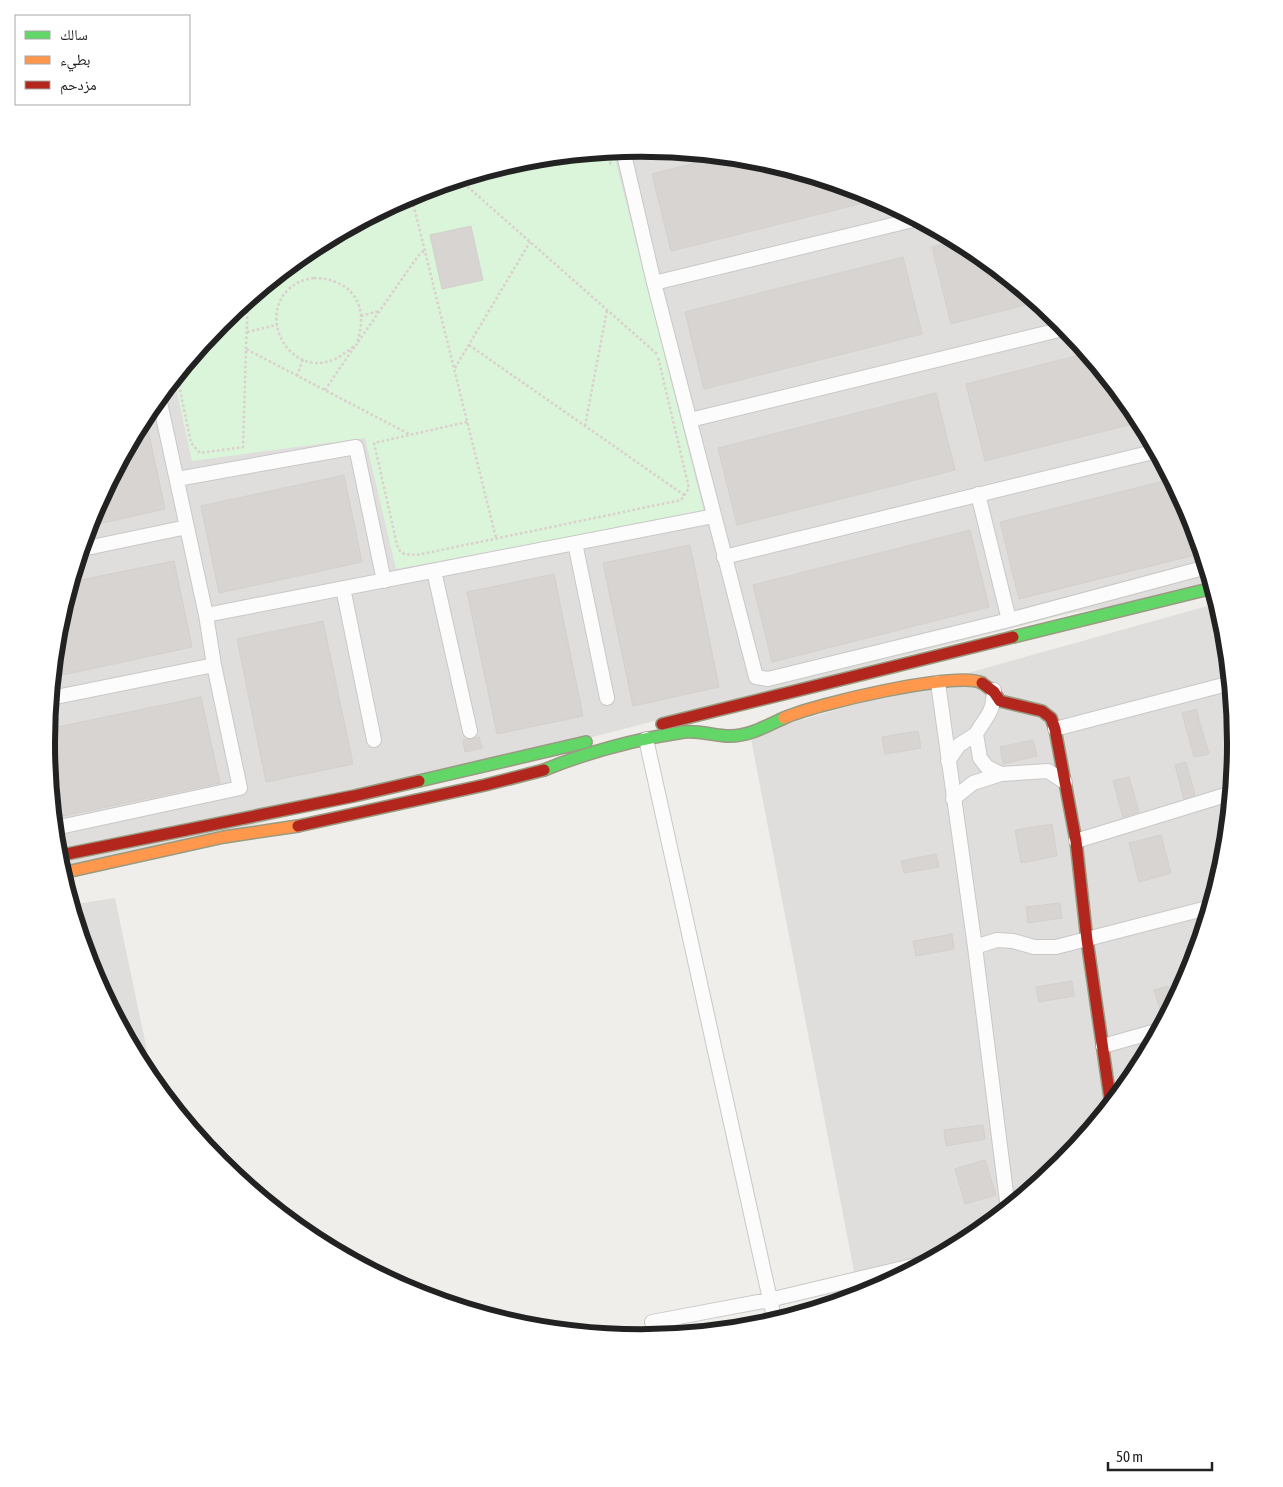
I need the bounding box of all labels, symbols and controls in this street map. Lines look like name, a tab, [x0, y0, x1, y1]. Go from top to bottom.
legend	[15, 15, 190, 105]
text: سالك	[60, 26, 88, 43]
text: بطيء	[60, 51, 90, 72]
text: مزدحم	[60, 76, 97, 95]
scale bar	[1108, 1440, 1212, 1472]
text: 50 m	[1116, 1448, 1143, 1465]

